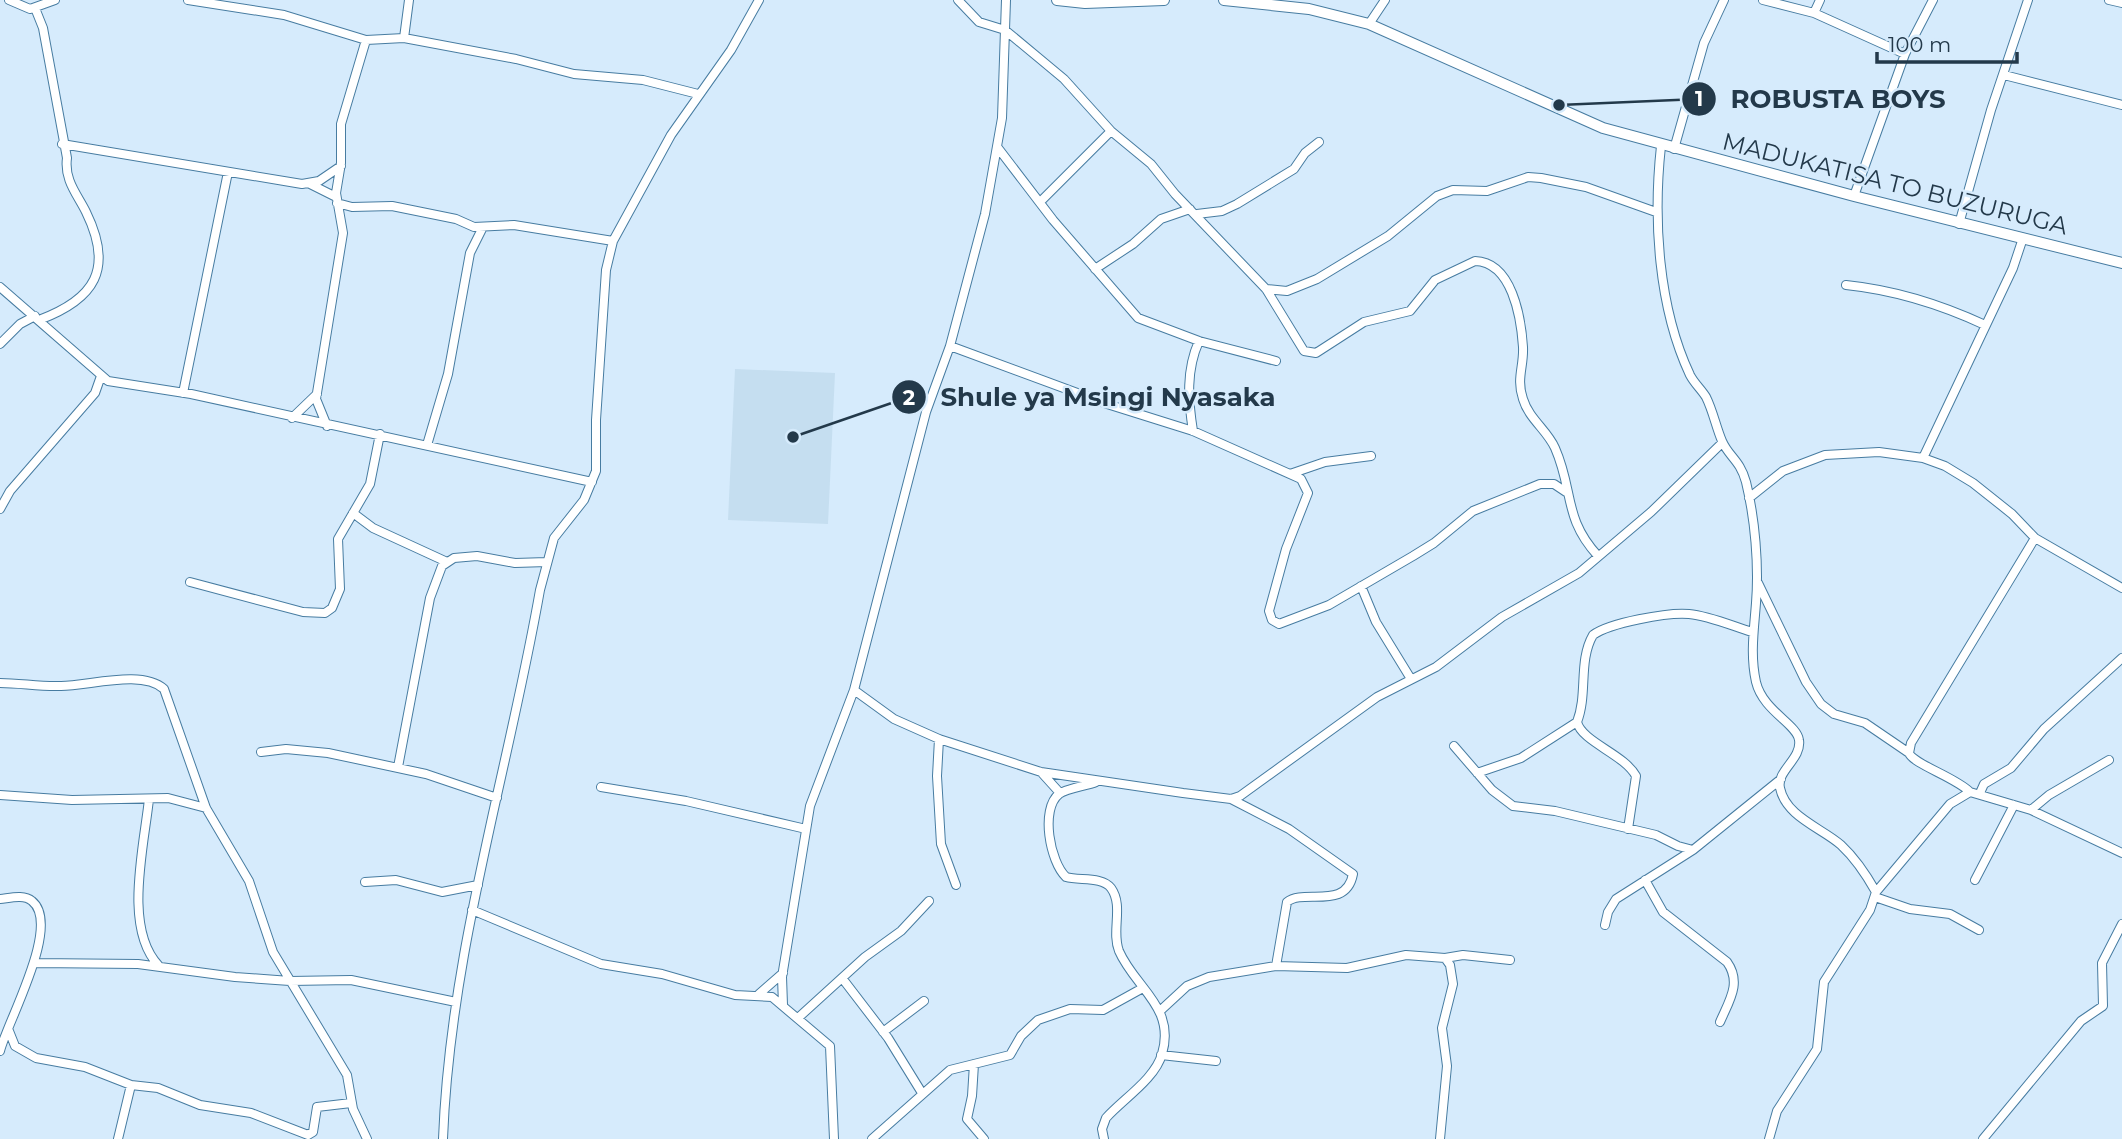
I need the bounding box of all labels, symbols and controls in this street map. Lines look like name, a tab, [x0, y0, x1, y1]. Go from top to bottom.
scale bar	[1877, 21, 2017, 65]
text: 100 m	[1888, 32, 1951, 57]
callout: ROBUSTA BOYS	[1681, 75, 1959, 122]
text: ROBUSTA BOYS	[1730, 83, 1946, 115]
text: 1	[1695, 86, 1703, 111]
street label: MADUKATISA TO BUZURUGA	[1719, 127, 2072, 241]
callout: Shule ya Msingi Nyasaka	[892, 374, 1290, 421]
text: Shule ya Msingi Nyasaka	[941, 381, 1276, 413]
text: 2	[903, 385, 915, 410]

